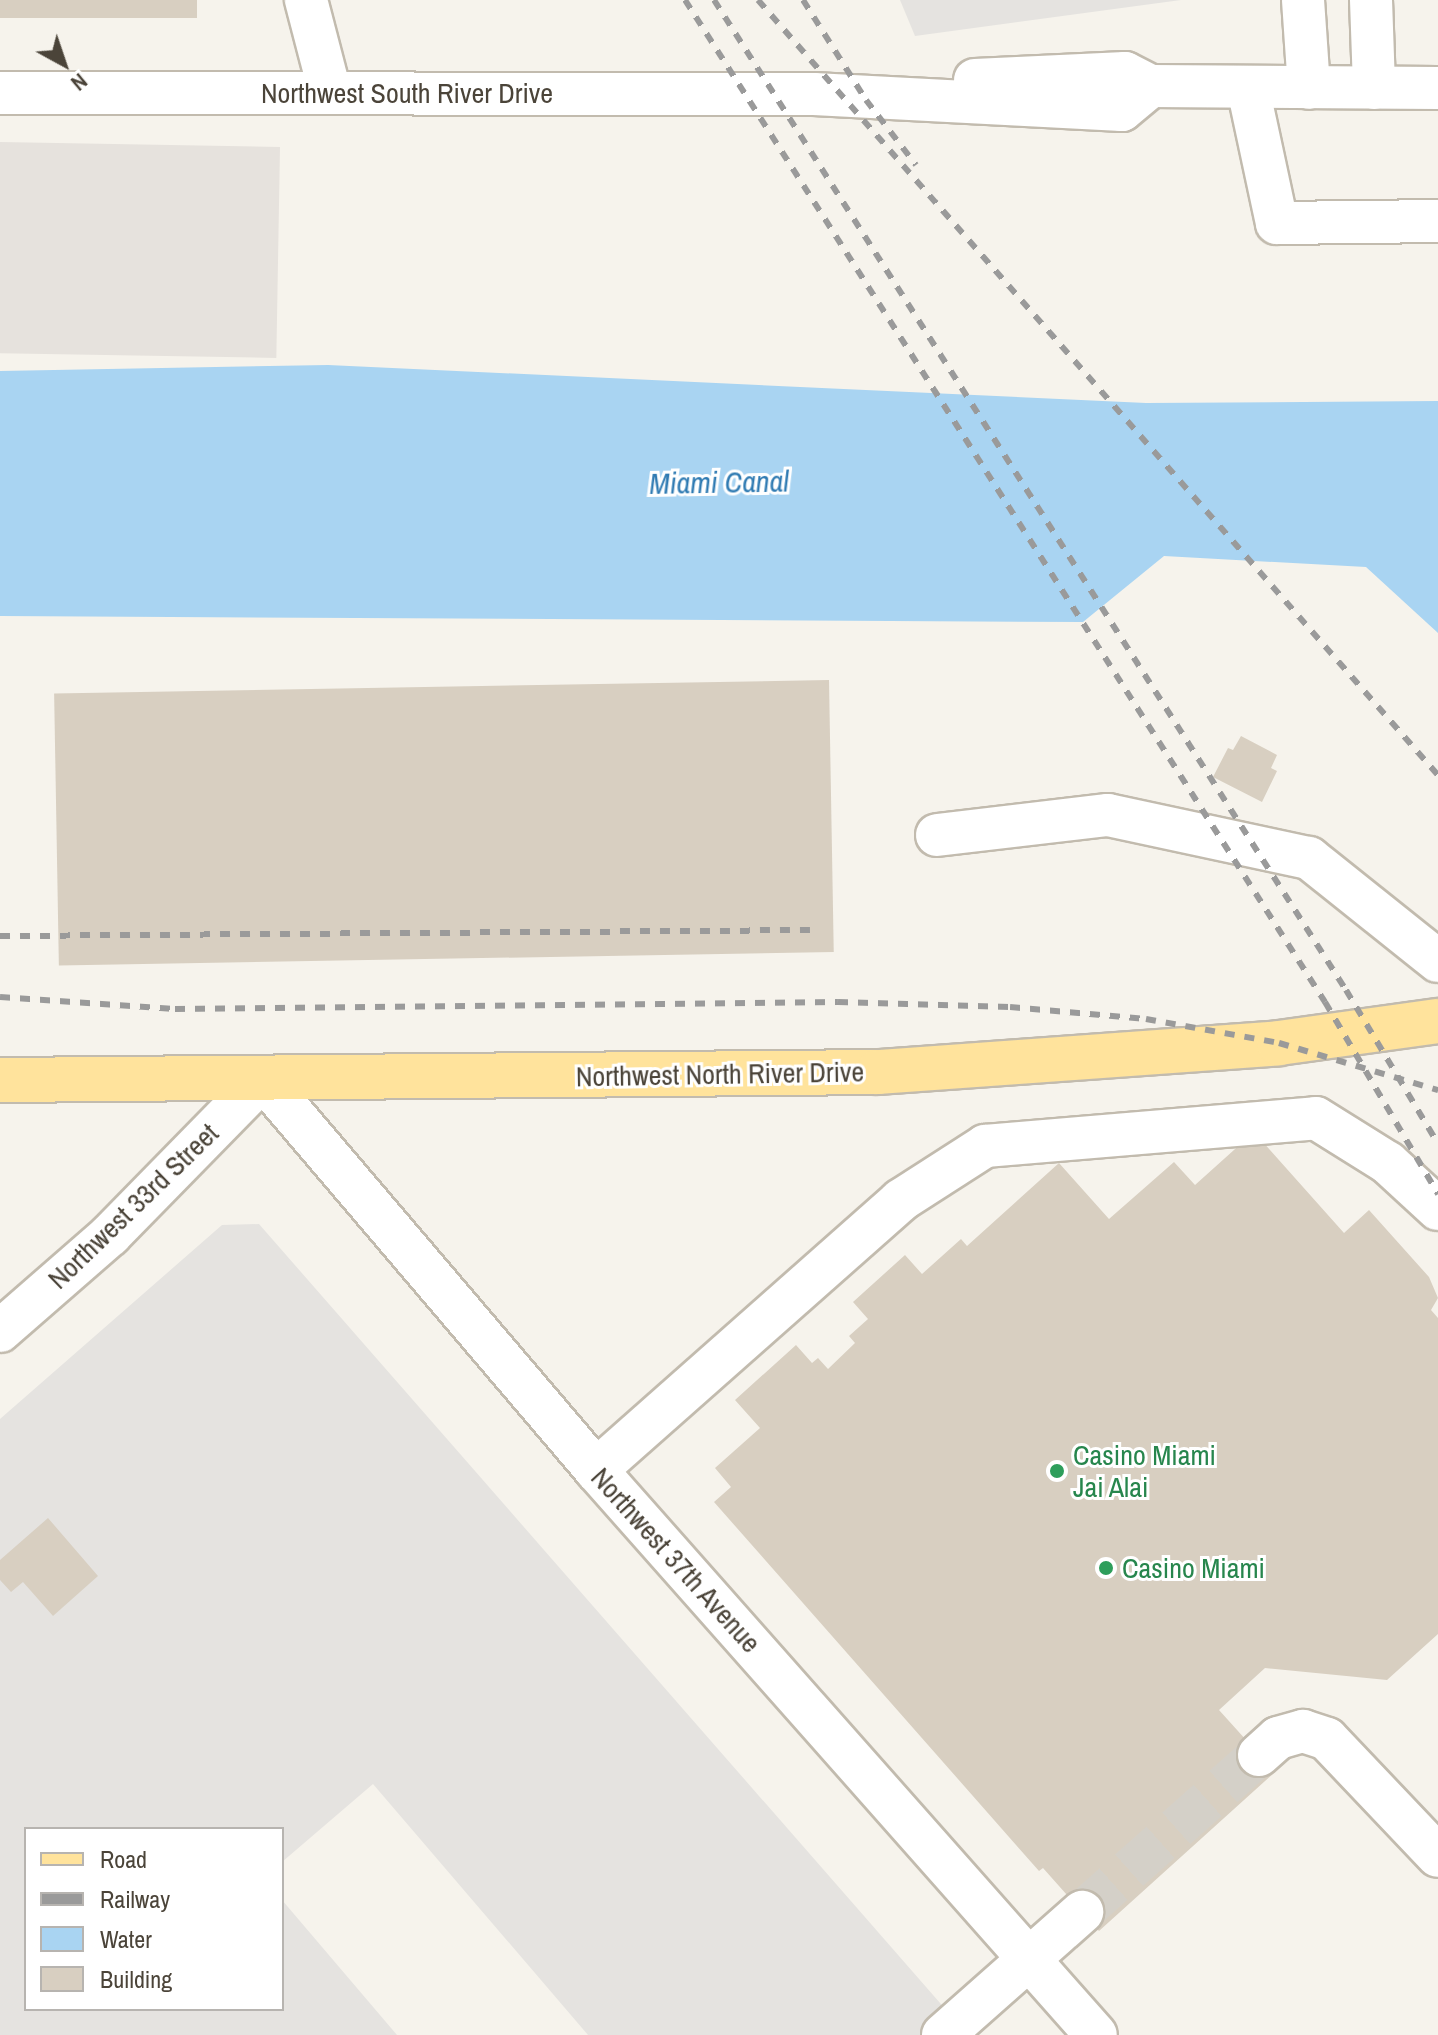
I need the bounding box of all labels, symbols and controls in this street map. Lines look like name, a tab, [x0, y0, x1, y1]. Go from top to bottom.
north arrow	[24, 24, 104, 104]
text: N	[65, 67, 94, 98]
street label: Northwest South River Drive	[261, 76, 553, 110]
water label: Miami Canal	[649, 463, 789, 501]
street label: Northwest North River Drive	[576, 1055, 864, 1093]
street label: Northwest 33rd Street	[41, 1116, 225, 1296]
place label: Casino Miami Jai Alai	[1073, 1438, 1216, 1504]
street label: Northwest 37th Avenue	[584, 1460, 768, 1660]
marker: Casino Miami Jai Alai	[1048, 1462, 1066, 1480]
place label: Casino Miami	[1122, 1551, 1265, 1585]
marker: Casino Miami	[1097, 1559, 1115, 1577]
legend	[24, 1827, 284, 2011]
text: Road	[100, 1843, 147, 1875]
text: Railway	[100, 1883, 170, 1915]
text: Water	[100, 1923, 152, 1955]
text: Building	[100, 1963, 172, 1995]

